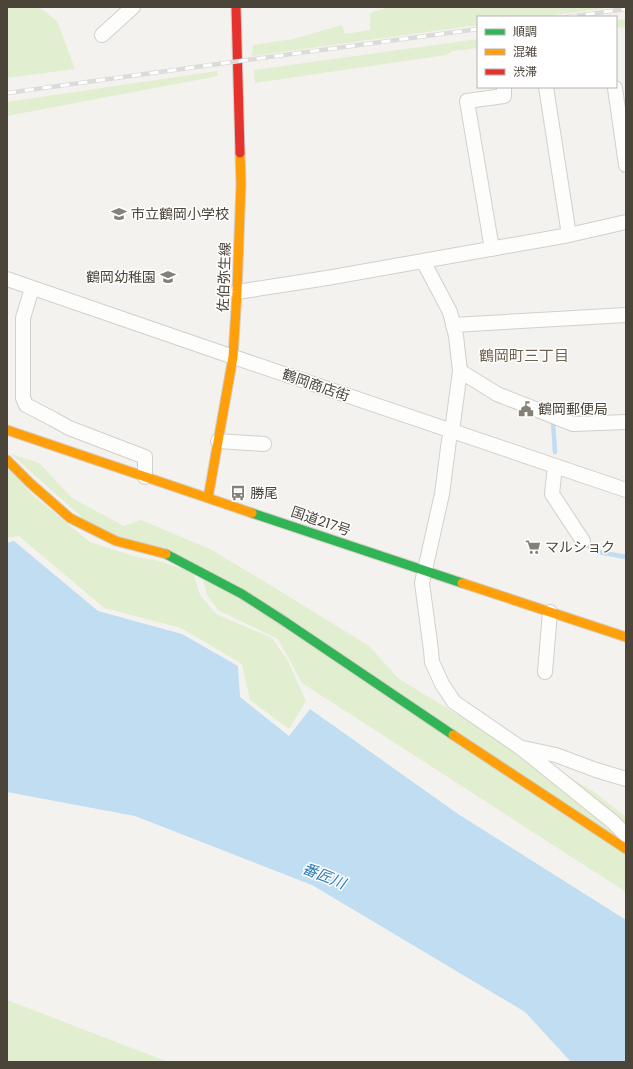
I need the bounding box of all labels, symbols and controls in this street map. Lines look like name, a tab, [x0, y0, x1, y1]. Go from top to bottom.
legend	[477, 16, 617, 88]
text: 順調	[513, 23, 537, 40]
text: 混雑	[513, 43, 537, 60]
text: 渋滞	[513, 63, 537, 80]
place label: 市立鶴岡小学校	[131, 204, 229, 224]
school or university icon: 市立鶴岡小学校	[110, 205, 128, 223]
street label: 佐伯弥生線	[213, 242, 235, 312]
place label: 鶴岡幼稚園	[86, 267, 156, 287]
school or university icon: 鶴岡幼稚園	[159, 268, 177, 286]
district label: 鶴岡町三丁目	[479, 345, 569, 366]
street label: 鶴岡商店街	[280, 364, 352, 406]
place label: 鶴岡郵便局	[538, 399, 608, 419]
public building icon: 鶴岡郵便局	[517, 400, 535, 418]
place label: 勝尾	[250, 483, 278, 503]
bus stop icon: 勝尾	[229, 484, 247, 502]
street label: 国道217号	[288, 501, 354, 541]
place label: マルショク	[545, 537, 615, 557]
supermarket icon: マルショク	[524, 538, 542, 556]
water label: 番匠川	[299, 857, 351, 894]

